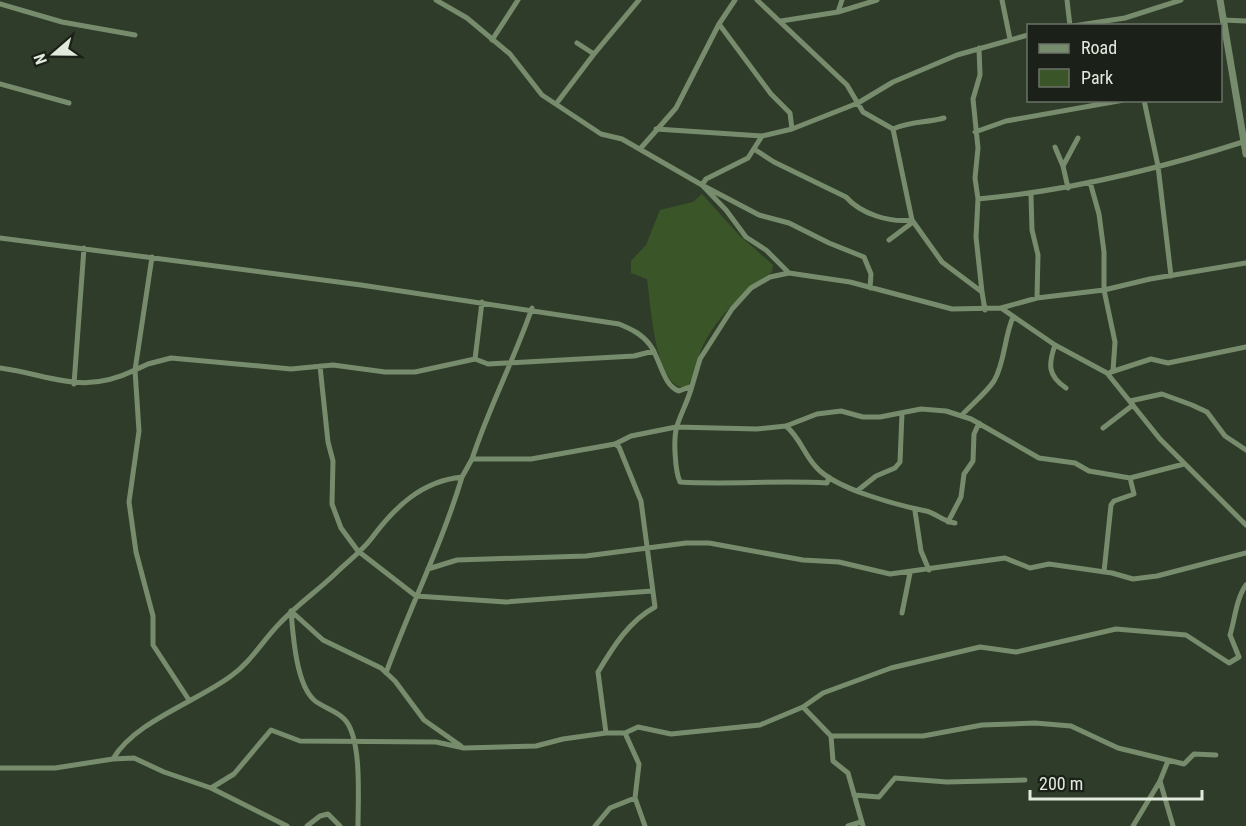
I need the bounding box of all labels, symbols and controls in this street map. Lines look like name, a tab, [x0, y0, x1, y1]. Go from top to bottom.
north arrow	[24, 24, 84, 84]
legend	[1027, 24, 1222, 102]
text: Road	[1081, 37, 1117, 58]
text: N	[30, 51, 51, 67]
text: Park	[1081, 67, 1113, 88]
scale bar	[1030, 763, 1202, 801]
text: 200 m	[1039, 773, 1083, 794]

